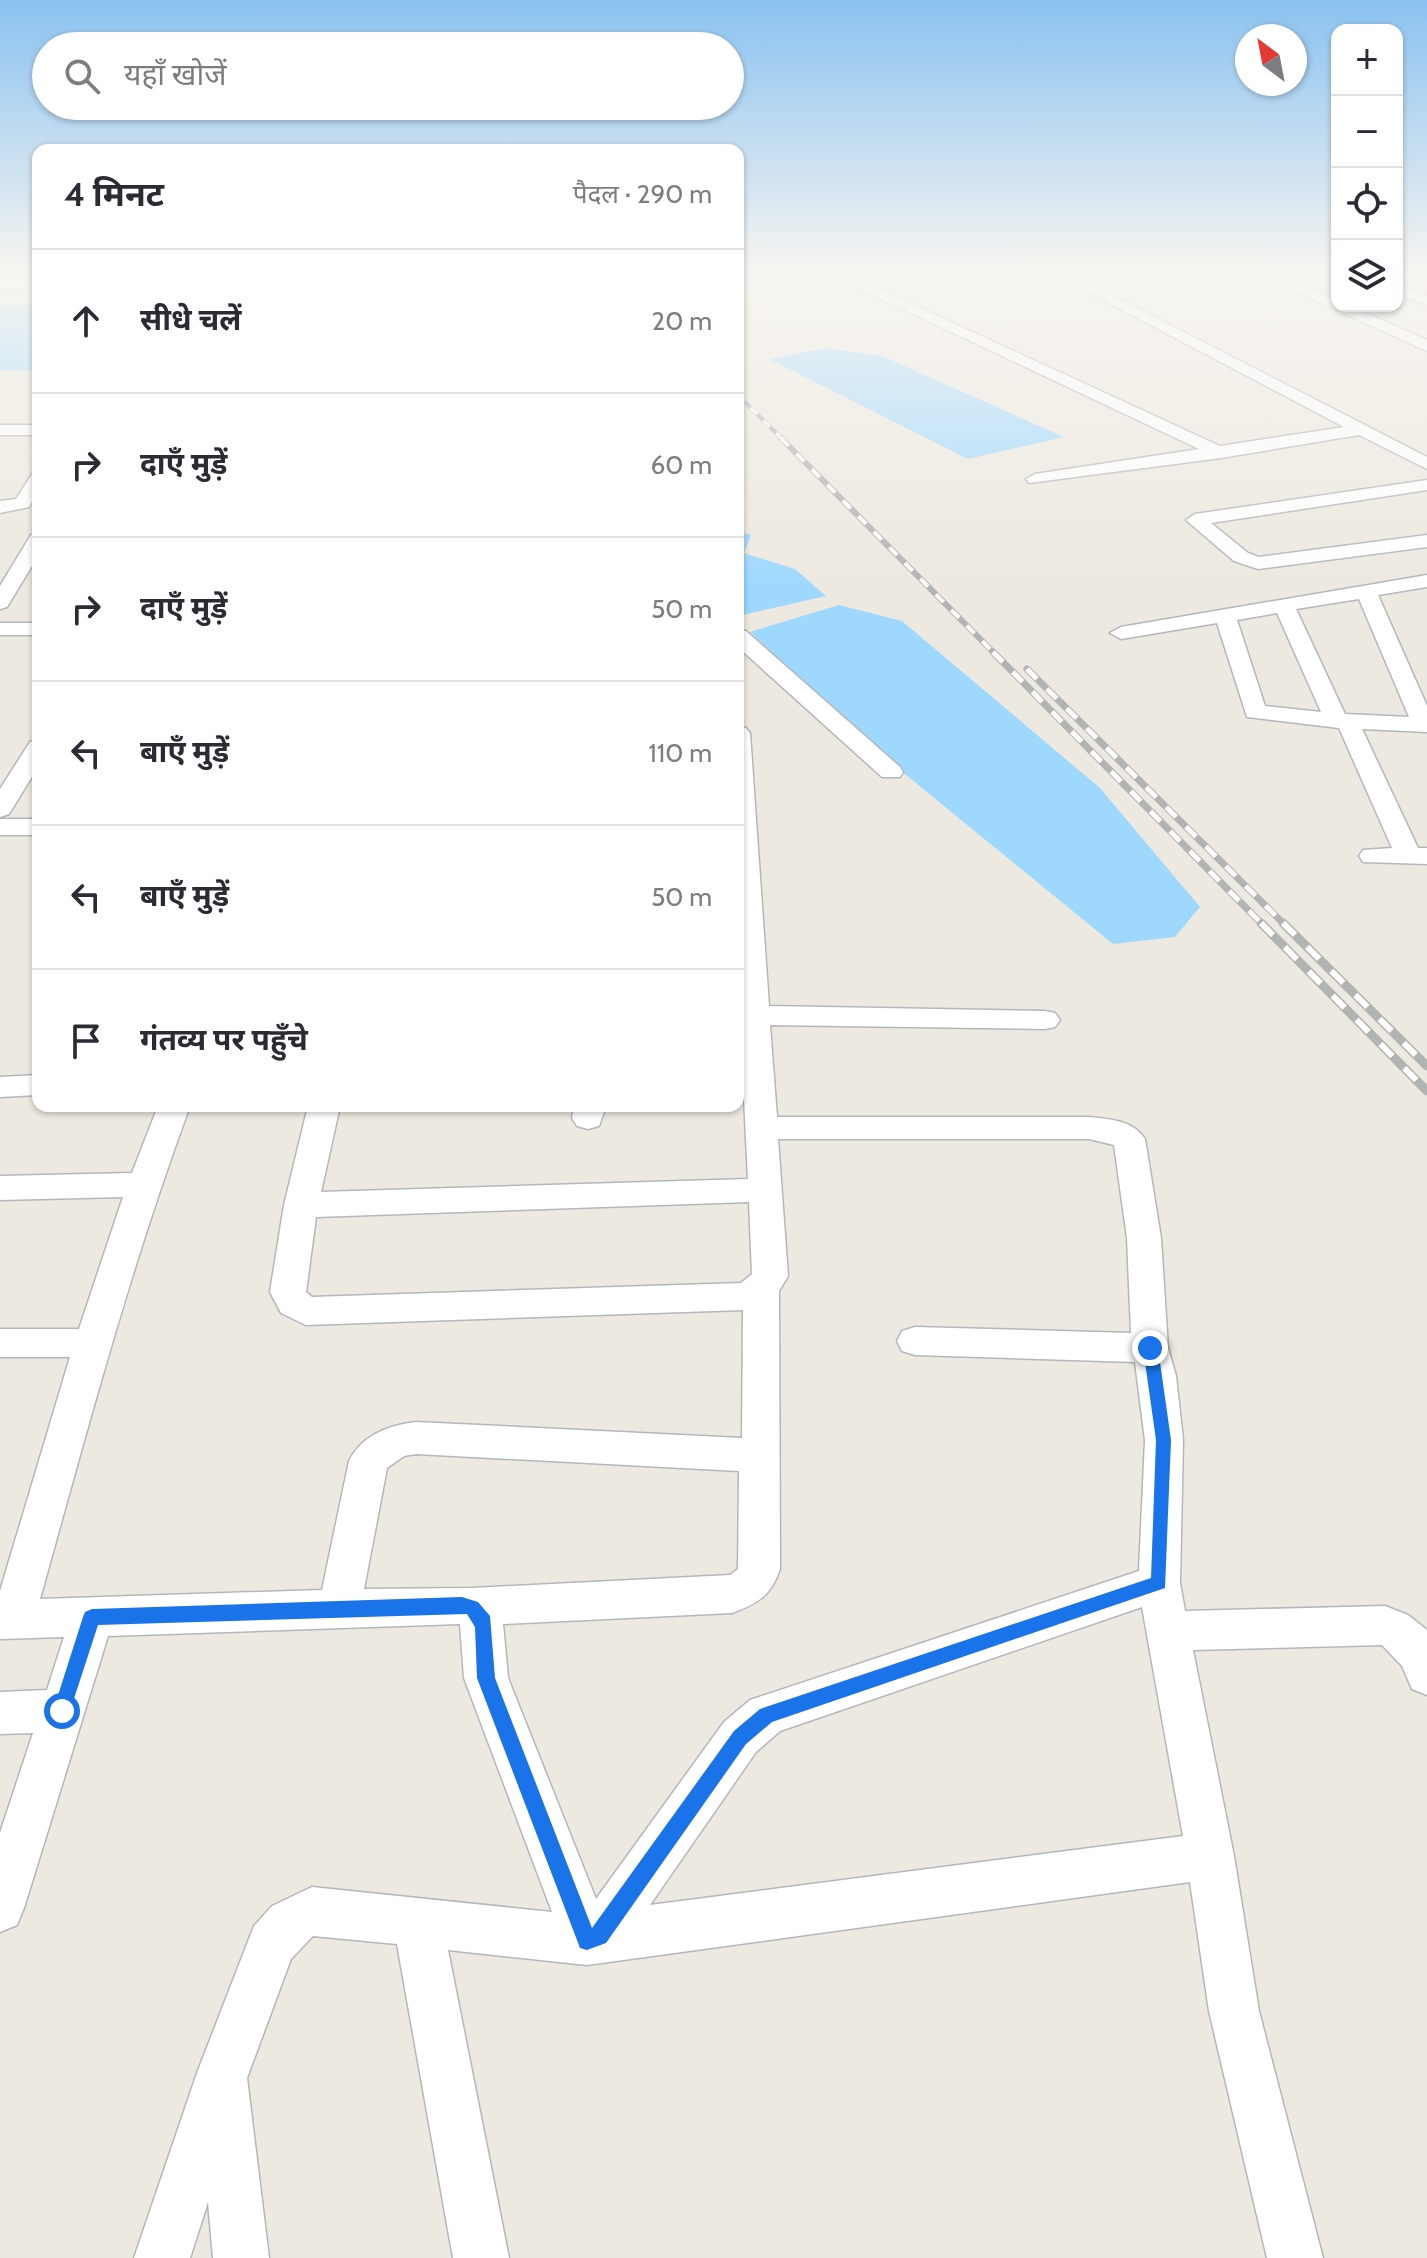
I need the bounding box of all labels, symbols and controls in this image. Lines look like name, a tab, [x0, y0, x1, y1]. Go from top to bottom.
north arrow	[1235, 24, 1307, 96]
map controls	[1331, 24, 1403, 312]
button: +	[1331, 24, 1403, 96]
search box	[32, 32, 744, 120]
icon: search	[60, 54, 104, 98]
text: यहाँ खोजें	[124, 56, 226, 93]
button: −	[1331, 96, 1403, 168]
button: locate	[1331, 168, 1403, 240]
text: 4 मिनट	[64, 173, 164, 215]
text: पैदल · 290 m	[573, 178, 712, 210]
button: layers	[1331, 240, 1403, 312]
icon: ahead	[64, 299, 108, 343]
text: सीधे चलें	[140, 301, 241, 338]
text: 20 m	[652, 305, 712, 337]
icon: right	[64, 443, 108, 487]
text: दाएँ मुड़ें	[140, 445, 227, 482]
text: 60 m	[650, 449, 712, 481]
icon: right	[64, 587, 108, 631]
text: दाएँ मुड़ें	[140, 589, 227, 626]
text: 50 m	[651, 593, 712, 625]
icon: left	[64, 731, 108, 775]
text: बाएँ मुड़ें	[140, 733, 229, 770]
text: 110 m	[648, 737, 712, 769]
icon: left	[64, 875, 108, 919]
text: बाएँ मुड़ें	[140, 877, 229, 914]
text: 50 m	[651, 881, 712, 913]
icon: arrive	[64, 1019, 108, 1063]
text: गंतव्य पर पहुँचे	[140, 1021, 308, 1058]
route end	[1132, 1330, 1168, 1366]
route start	[44, 1693, 80, 1729]

